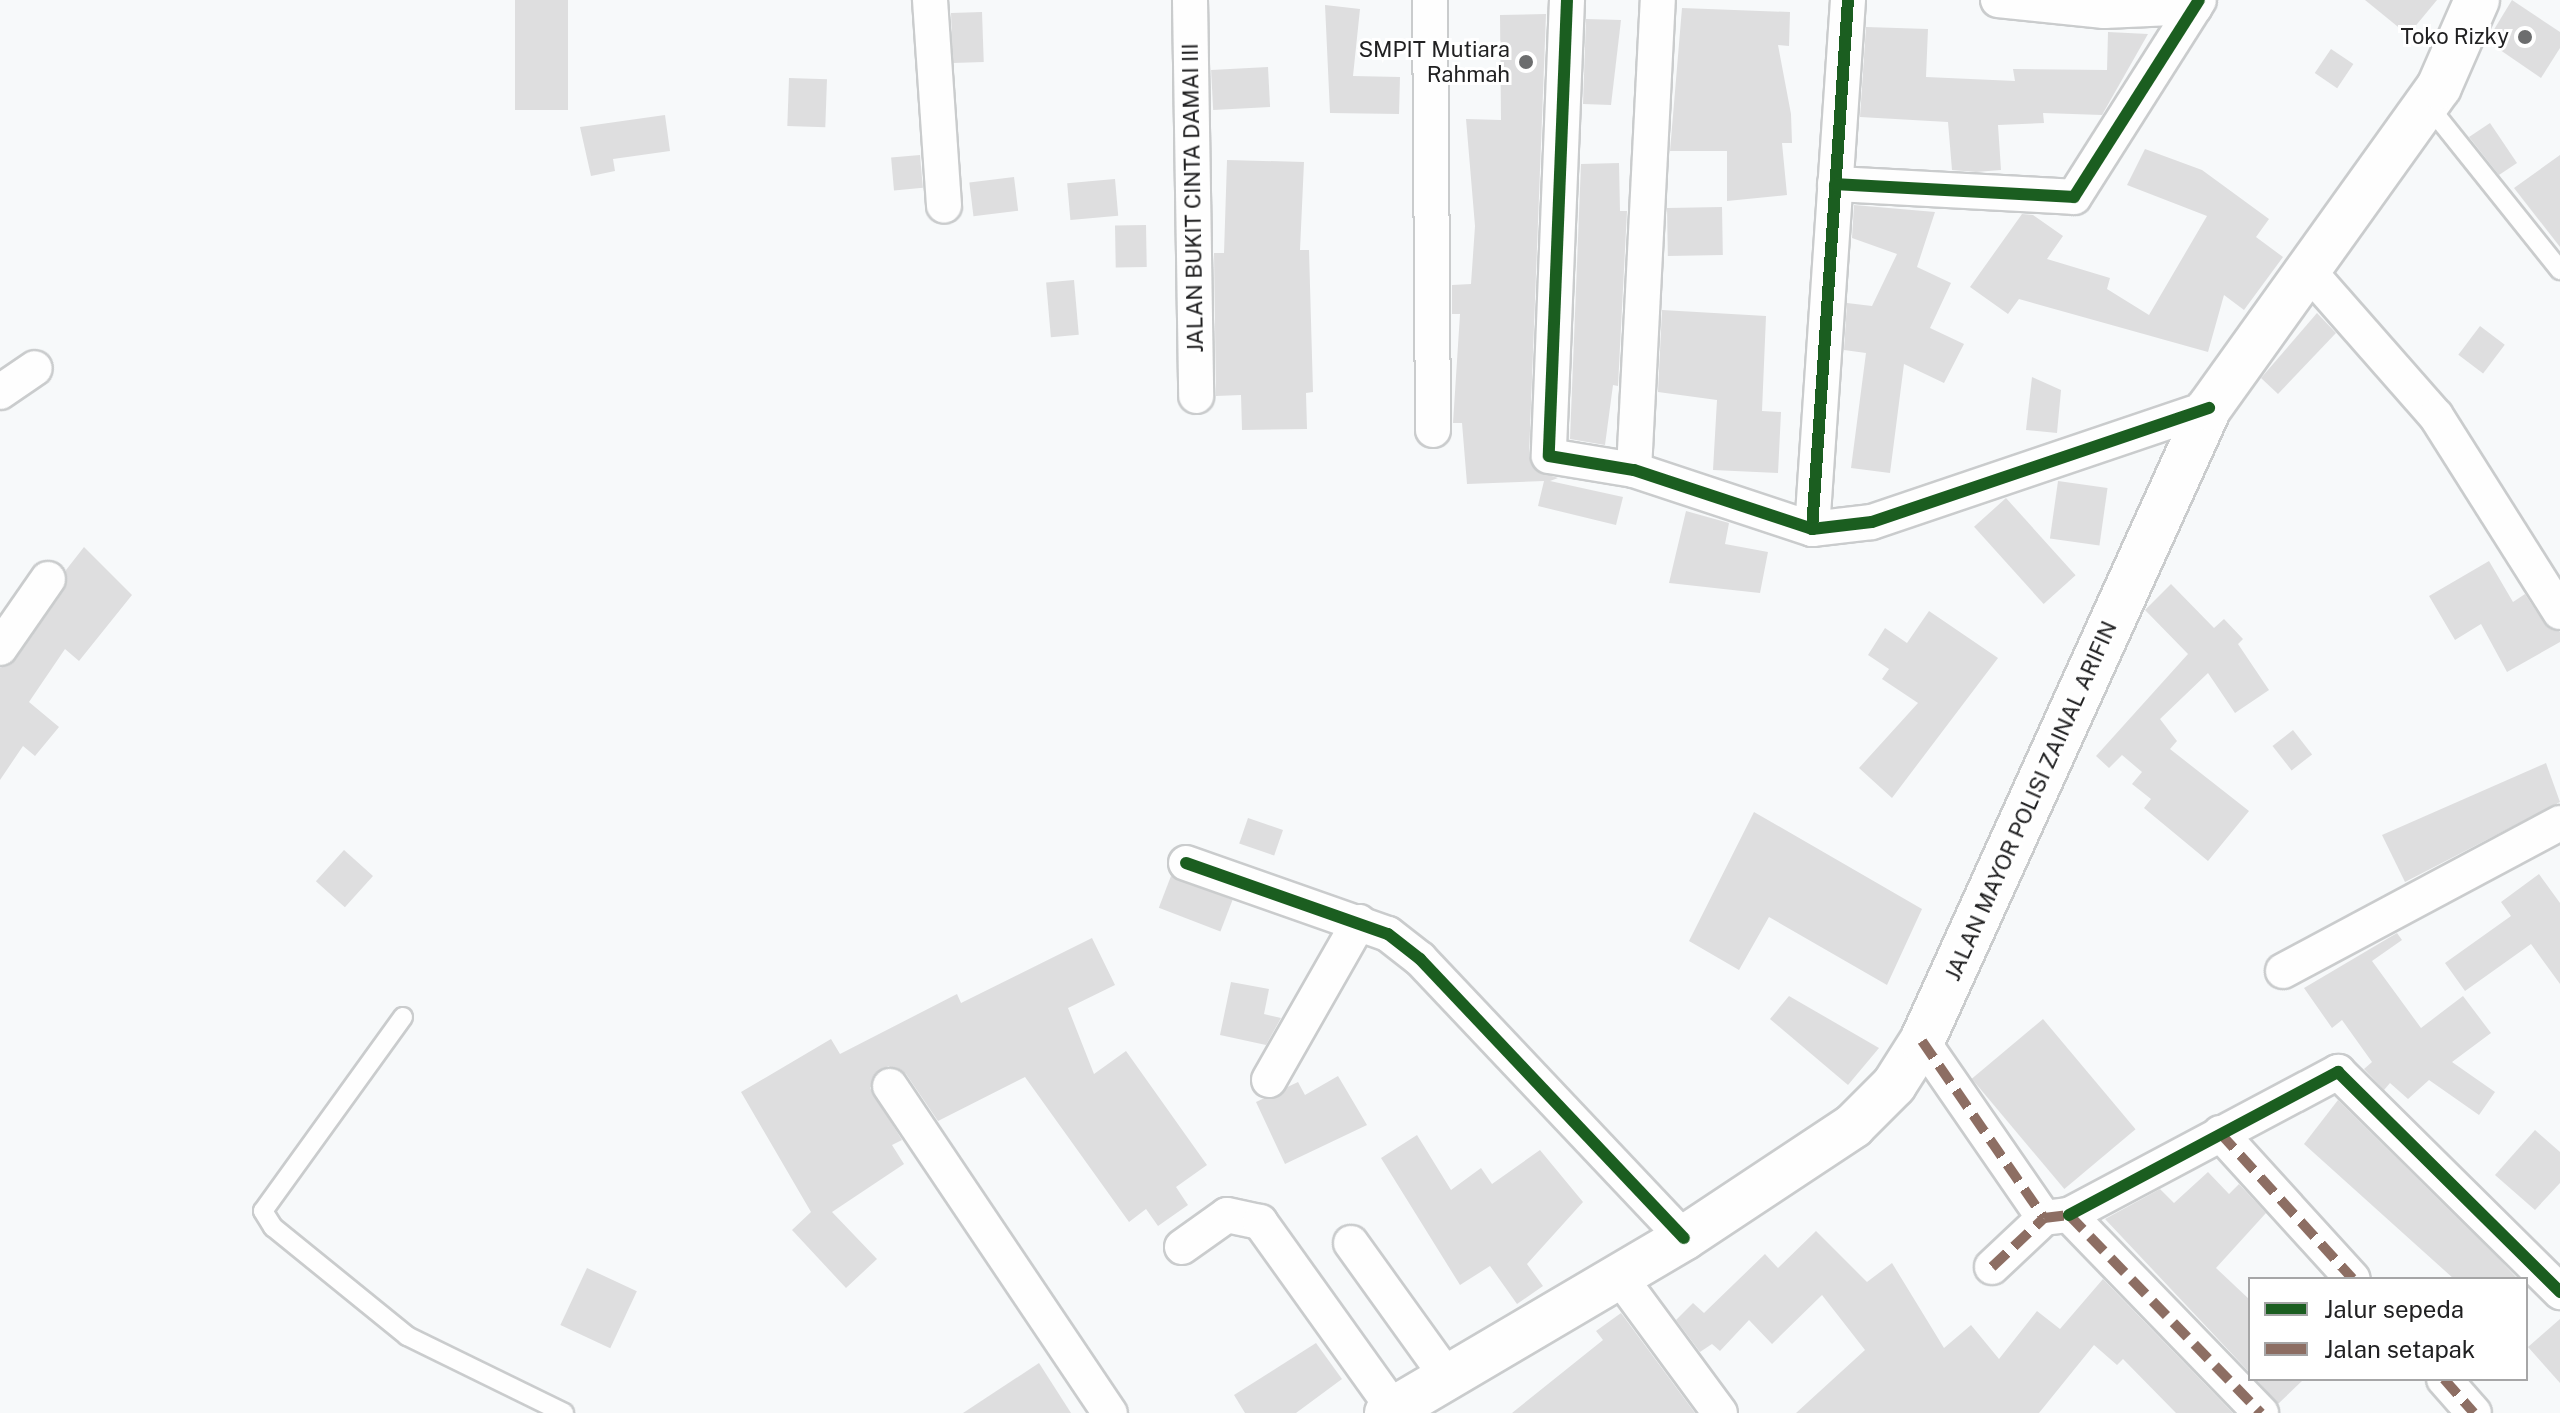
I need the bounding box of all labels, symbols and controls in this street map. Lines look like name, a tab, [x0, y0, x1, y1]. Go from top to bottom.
place label: Toko Rizky	[2400, 24, 2509, 50]
marker: Toko Rizky	[2516, 28, 2534, 46]
place label: SMPIT Mutiara Rahmah	[1358, 36, 1510, 88]
street label: JALAN BUKIT CINTA DAMAI III	[1177, 43, 1209, 353]
marker: SMPIT Mutiara Rahmah	[1517, 53, 1535, 71]
street label: JALAN MAYOR POLISI ZAINAL ARIFIN	[1939, 617, 2123, 985]
legend	[2248, 1277, 2528, 1381]
text: Jalur sepeda	[2324, 1295, 2464, 1323]
text: Jalan setapak	[2324, 1335, 2475, 1363]

